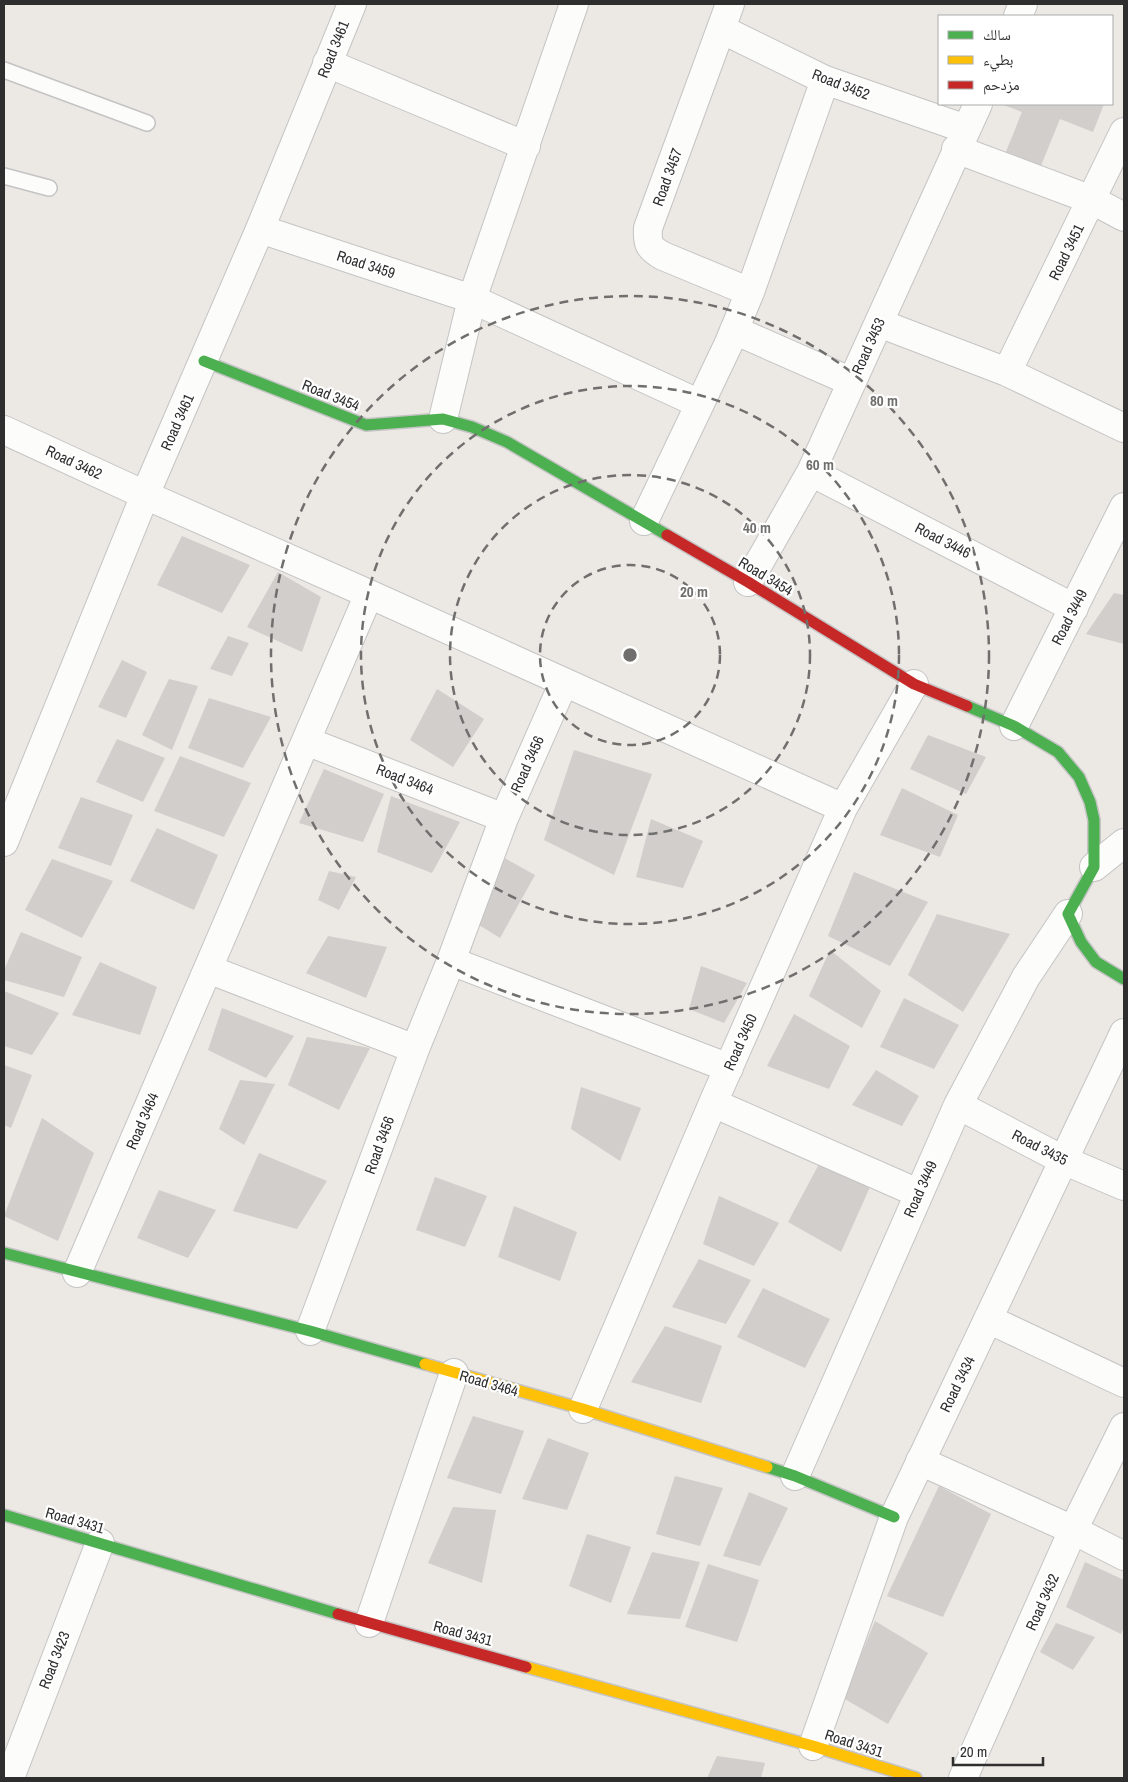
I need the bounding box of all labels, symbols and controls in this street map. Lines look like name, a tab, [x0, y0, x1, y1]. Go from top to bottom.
legend	[938, 15, 1113, 105]
street label: Road 3461	[312, 17, 354, 81]
text: سالك	[983, 24, 1011, 45]
text: بطيء	[983, 49, 1013, 72]
street label: Road 3452	[809, 63, 873, 105]
text: مزدحم	[983, 74, 1020, 95]
street label: Road 3457	[647, 145, 687, 209]
street label: Road 3451	[1043, 220, 1089, 284]
street label: Road 3459	[334, 245, 398, 283]
street label: Road 3453	[846, 314, 890, 378]
street label: Road 3454	[299, 374, 363, 416]
street label: Road 3461	[155, 390, 199, 454]
text: 80 m	[870, 390, 898, 411]
street label: Road 3462	[42, 440, 106, 484]
text: 60 m	[806, 454, 834, 475]
text: 40 m	[743, 517, 771, 538]
street label: Road 3446	[911, 517, 975, 563]
street label: Road 3454	[735, 552, 797, 601]
text: 20 m	[680, 581, 708, 602]
street label: Road 3449	[1046, 585, 1092, 649]
centre of rings	[621, 646, 639, 664]
street label: Road 3456	[505, 732, 549, 796]
street label: Road 3464	[373, 758, 437, 800]
street label: Road 3450	[718, 1010, 762, 1074]
street label: Road 3464	[121, 1089, 163, 1153]
street label: Road 3456	[359, 1113, 399, 1177]
street label: Road 3435	[1008, 1124, 1072, 1170]
street label: Road 3449	[898, 1157, 942, 1221]
street label: Road 3434	[934, 1352, 980, 1416]
street label: Road 3464	[457, 1365, 521, 1401]
street label: Road 3431	[43, 1502, 107, 1538]
street label: Road 3432	[1020, 1570, 1064, 1634]
street label: Road 3431	[431, 1615, 495, 1651]
street label: Road 3423	[33, 1628, 75, 1692]
street label: Road 3431	[822, 1724, 886, 1762]
scale bar	[953, 1734, 1043, 1766]
text: 20 m	[960, 1741, 987, 1762]

